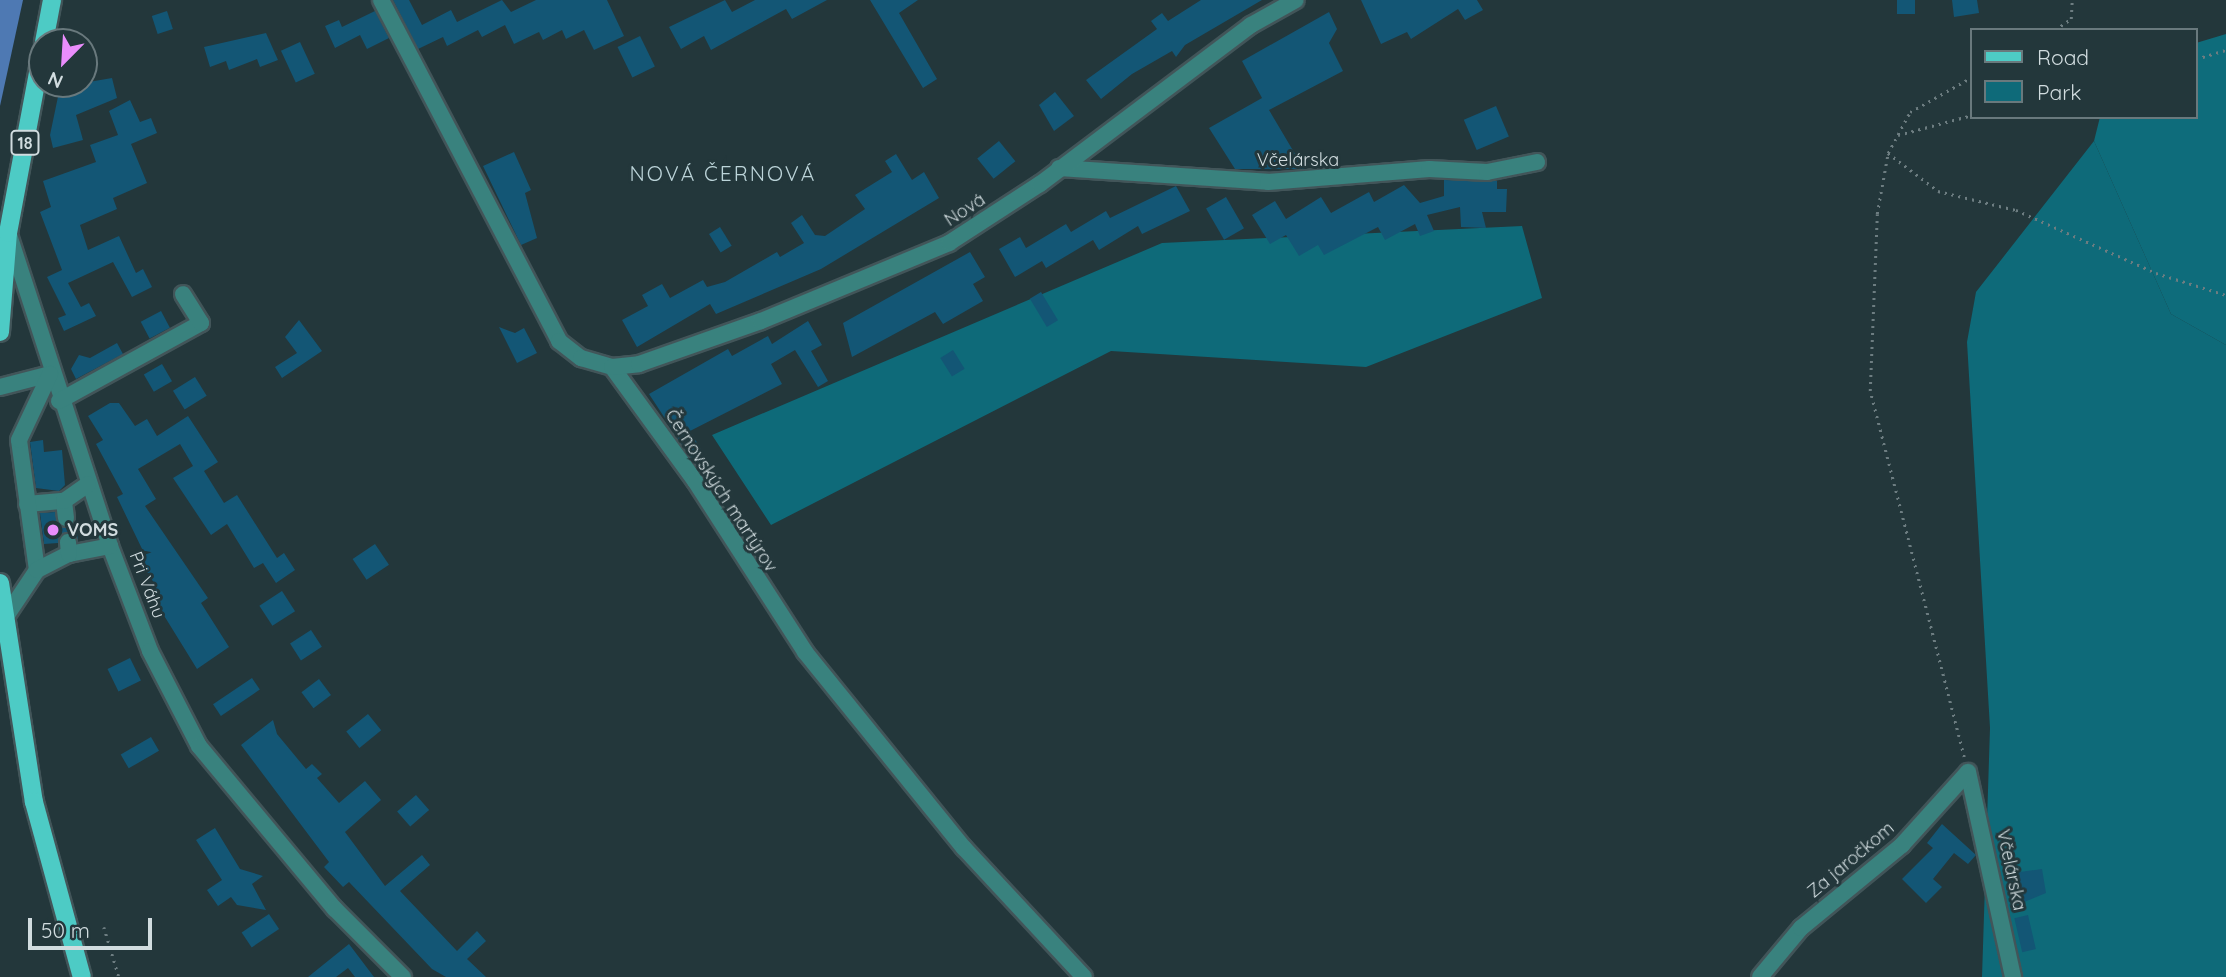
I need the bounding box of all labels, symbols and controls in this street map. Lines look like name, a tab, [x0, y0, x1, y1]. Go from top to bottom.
north arrow	[28, 28, 98, 98]
legend	[1970, 28, 2198, 119]
text: Road	[2037, 44, 2089, 70]
text: N	[44, 67, 67, 94]
text: Park	[2037, 79, 2081, 105]
road number: 18	[9, 130, 41, 155]
street label: Včelárska	[1257, 149, 1339, 171]
district label: NOVÁ ČERNOVÁ	[631, 160, 815, 186]
street label: Nová	[941, 189, 989, 231]
street label: Černovských martýrov	[660, 406, 782, 576]
place label: VOMS	[67, 519, 118, 541]
marker: VOMS	[45, 522, 61, 538]
street label: Pri Váhu	[124, 549, 170, 621]
street label: Za jaročkom	[1803, 818, 1899, 902]
street label: Včelárska	[1992, 827, 2030, 913]
scale bar	[32, 904, 156, 948]
text: 50 m	[41, 917, 90, 943]

